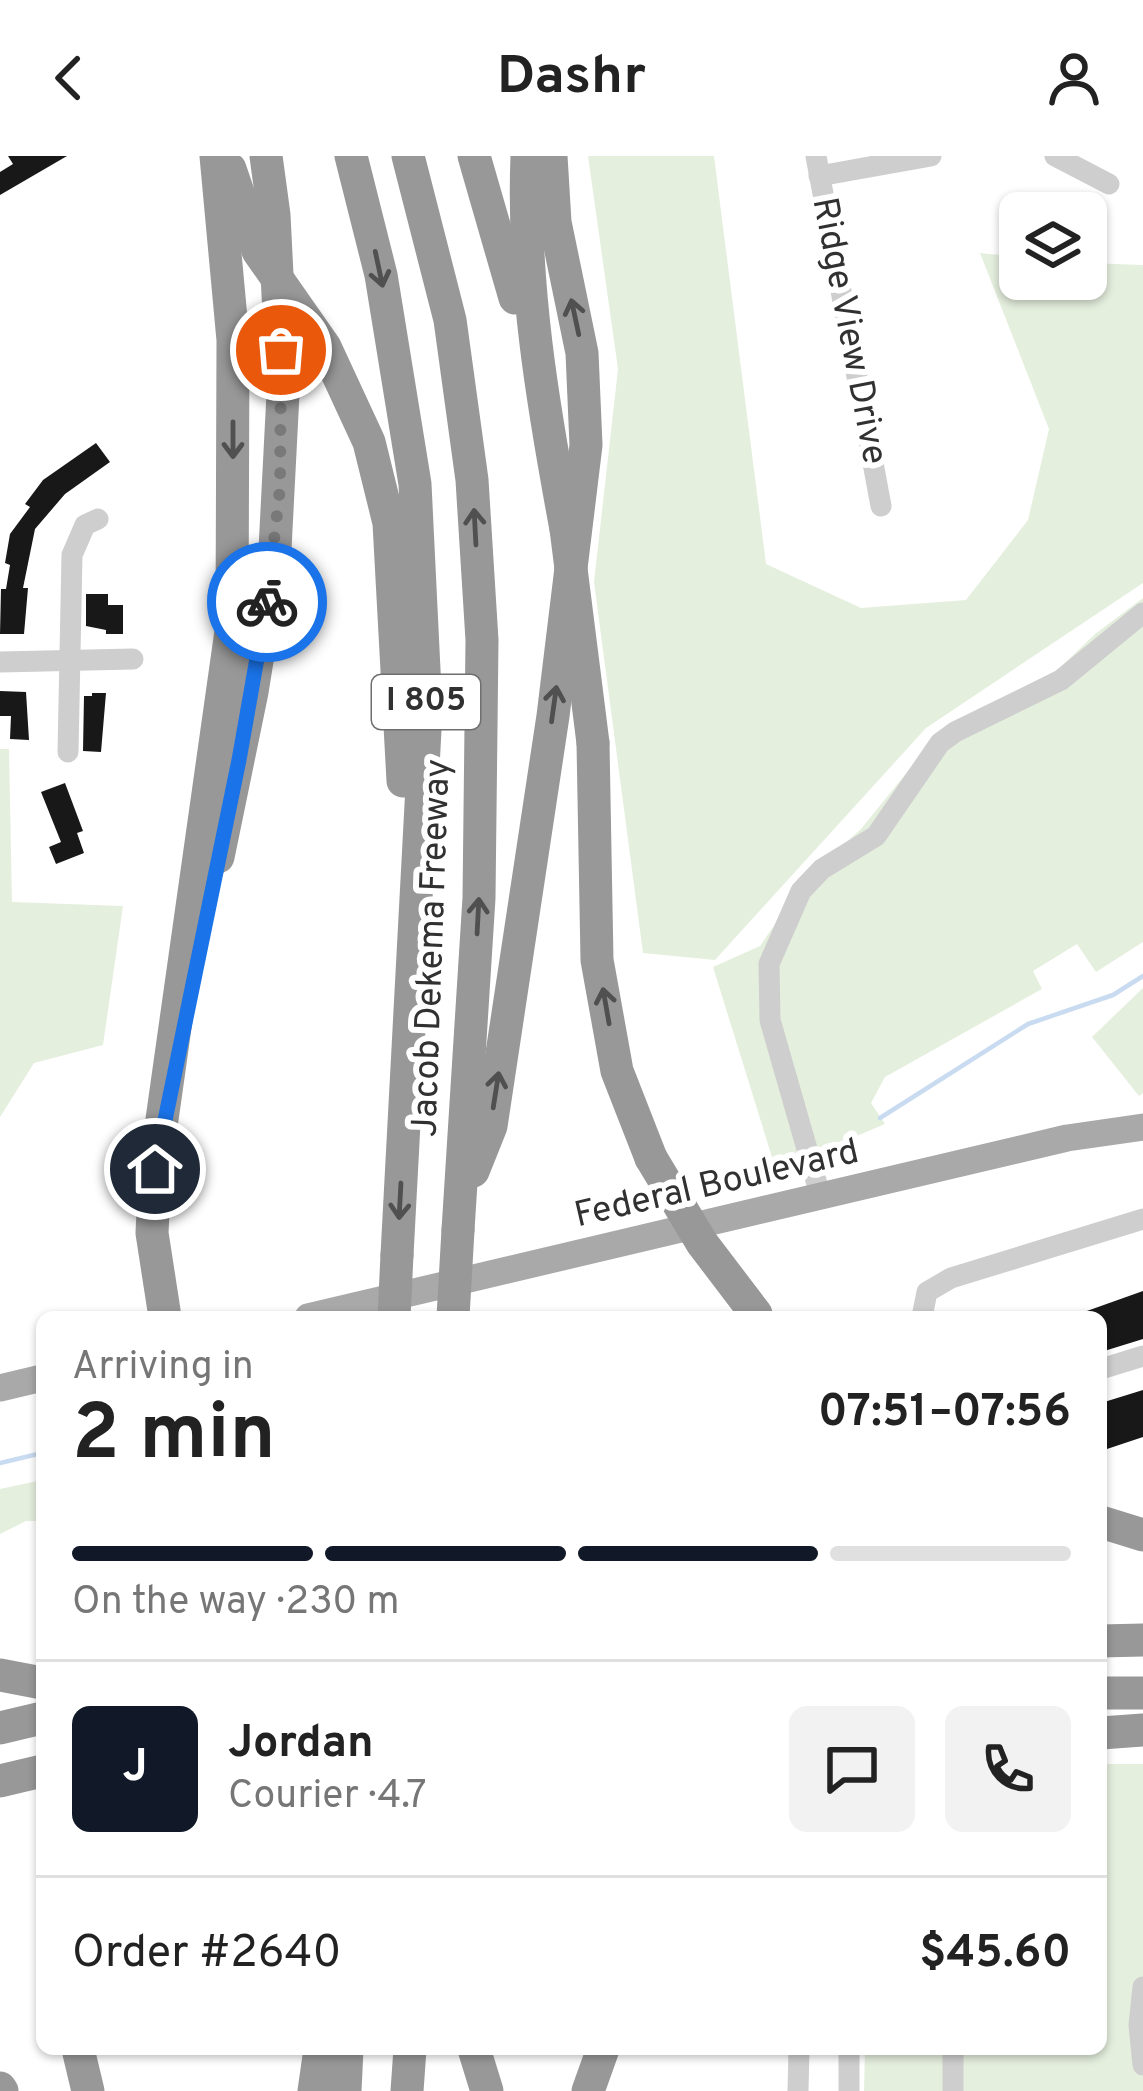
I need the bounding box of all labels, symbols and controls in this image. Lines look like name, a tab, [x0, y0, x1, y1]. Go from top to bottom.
text: Dashr	[497, 44, 646, 113]
icon: back	[36, 45, 102, 111]
icon: person	[1041, 45, 1107, 111]
map controls	[999, 192, 1107, 300]
button: layers	[999, 192, 1107, 300]
street label: Ridge View Drive	[800, 194, 896, 468]
one-way arrow	[368, 250, 391, 288]
pin	[230, 299, 332, 401]
one-way arrow	[563, 299, 585, 338]
icon: bag	[248, 317, 314, 383]
one-way arrow	[222, 420, 244, 459]
one-way arrow	[463, 508, 486, 547]
courier	[207, 542, 327, 662]
icon: bike	[234, 569, 300, 635]
road number: I 805	[372, 675, 480, 729]
one-way arrow	[543, 685, 566, 724]
street label: Jacob Dekema Freeway	[403, 758, 463, 1138]
one-way arrow	[467, 897, 490, 936]
one-way arrow	[593, 988, 616, 1027]
one-way arrow	[486, 1071, 509, 1110]
pin	[104, 1118, 206, 1220]
street label: Federal Boulevard	[570, 1130, 864, 1240]
icon: home	[122, 1136, 188, 1202]
one-way arrow	[388, 1181, 411, 1220]
text: Arriving in	[72, 1344, 254, 1393]
text: 07:51–07:56	[818, 1385, 1071, 1442]
text: 2 min	[72, 1388, 276, 1487]
text: On the way · 230 m	[72, 1579, 399, 1628]
button: chat	[789, 1706, 915, 1832]
button: phone	[945, 1706, 1071, 1832]
text: Jordan	[228, 1716, 374, 1773]
text: J	[122, 1740, 148, 1797]
text: Courier · 4.7	[228, 1773, 427, 1822]
text: Order #2640	[72, 1926, 341, 1983]
text: $45.60	[919, 1926, 1071, 1983]

